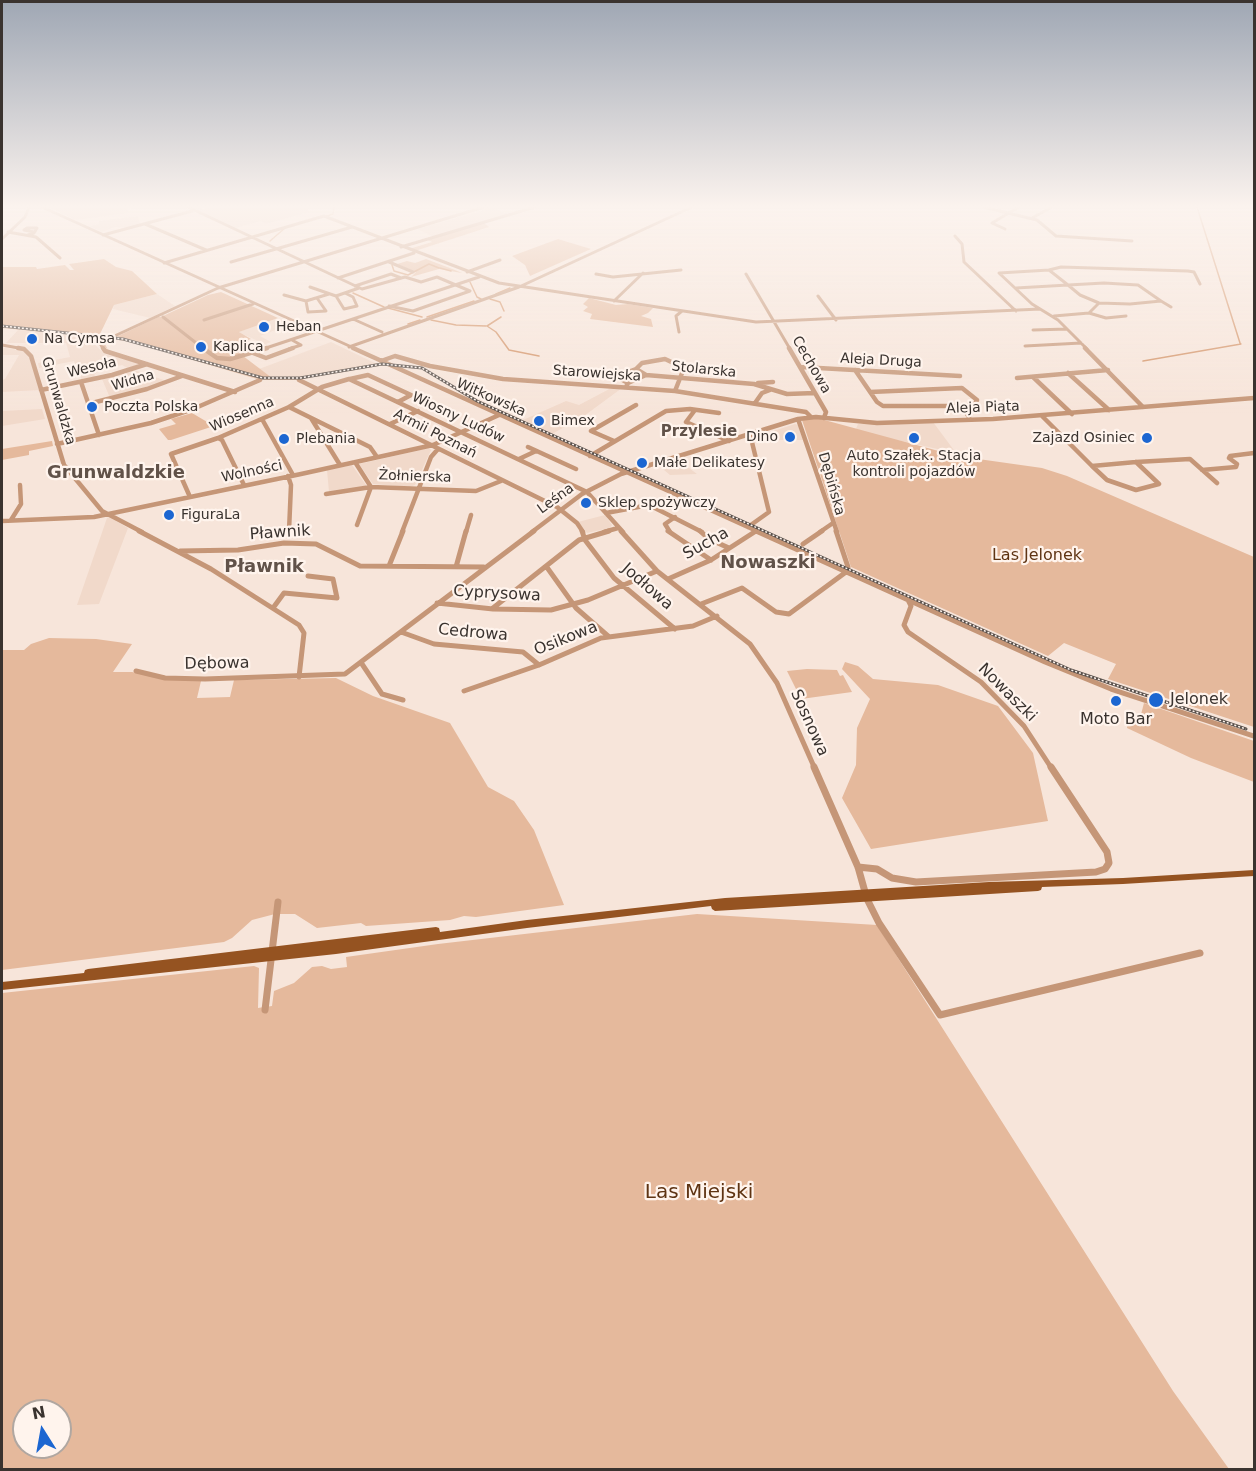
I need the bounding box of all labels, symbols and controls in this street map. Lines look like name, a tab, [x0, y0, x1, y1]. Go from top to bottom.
place label: Heban	[276, 319, 321, 335]
marker: Heban	[257, 320, 271, 334]
place label: Na Cymsa	[44, 331, 115, 347]
marker: Na Cymsa	[25, 332, 39, 346]
street label: Cechowa	[788, 333, 834, 397]
place label: Kaplica	[213, 339, 263, 355]
marker: Kaplica	[194, 340, 208, 354]
street label: Aleja Druga	[840, 350, 922, 372]
street label: Wesoła	[66, 354, 118, 382]
street label: Grunwaldzka	[37, 355, 79, 447]
street label: Stolarska	[671, 358, 737, 382]
street label: Starowiejska	[552, 363, 642, 385]
street label: Widna	[110, 367, 156, 395]
street label: Witkowska	[454, 375, 528, 421]
street label: Wiosny Ludów	[409, 389, 507, 447]
street label: Wiosenna	[207, 394, 277, 436]
street label: Aleja Piąta	[946, 398, 1020, 418]
place label: Poczta Polska	[104, 399, 198, 415]
marker: Poczta Polska	[85, 400, 99, 414]
street label: Armii Poznań	[391, 406, 479, 462]
place label: Bimex	[551, 413, 595, 429]
marker: Bimex	[532, 414, 546, 428]
district label: Przylesie	[661, 423, 737, 441]
place label: Dino	[746, 429, 778, 445]
marker: Dino	[783, 430, 797, 444]
place label: Zajazd Osiniec	[1032, 430, 1135, 446]
place label: Plebania	[296, 431, 356, 447]
marker: Auto Szałek. Stacja kontroli pojazdów	[907, 431, 921, 445]
marker: Zajazd Osiniec	[1140, 431, 1154, 445]
marker: Plebania	[277, 432, 291, 446]
place label: Auto Szałek. Stacja kontroli pojazdów	[847, 448, 981, 480]
street label: Dębińska	[814, 451, 848, 517]
place label: Małe Delikatesy	[654, 455, 765, 471]
marker: Małe Delikatesy	[635, 456, 649, 470]
street label: Wolności	[220, 457, 284, 487]
district label: Grunwaldzkie	[47, 462, 185, 484]
street label: Żołnierska	[378, 467, 452, 487]
street label: Leśna	[535, 480, 577, 518]
place label: Sklep spożywczy	[598, 495, 716, 511]
marker: Sklep spożywczy	[579, 496, 593, 510]
place label: FiguraLa	[181, 507, 240, 523]
marker: FiguraLa	[162, 508, 176, 522]
street label: Pławnik	[249, 521, 311, 545]
street label: Sucha	[680, 524, 732, 564]
park label: Las Jelonek	[992, 546, 1082, 566]
district label: Nowaszki	[720, 552, 816, 574]
district label: Pławnik	[224, 556, 304, 578]
street label: Jodłowa	[617, 559, 677, 615]
street label: Cyprysowa	[453, 582, 541, 606]
street label: Osikowa	[531, 618, 601, 660]
street label: Cedrowa	[437, 620, 509, 646]
street label: Dębowa	[184, 654, 250, 674]
street label: Nowaszki	[974, 660, 1040, 726]
street label: Sosnowa	[786, 687, 832, 759]
place label: Jelonek	[1170, 690, 1228, 710]
marker: Jelonek	[1147, 691, 1165, 709]
marker: Moto Bar	[1109, 694, 1123, 708]
place label: Moto Bar	[1080, 710, 1152, 730]
park label: Las Miejski	[645, 1181, 753, 1205]
north arrow	[12, 1399, 72, 1459]
text: N	[30, 1402, 47, 1423]

